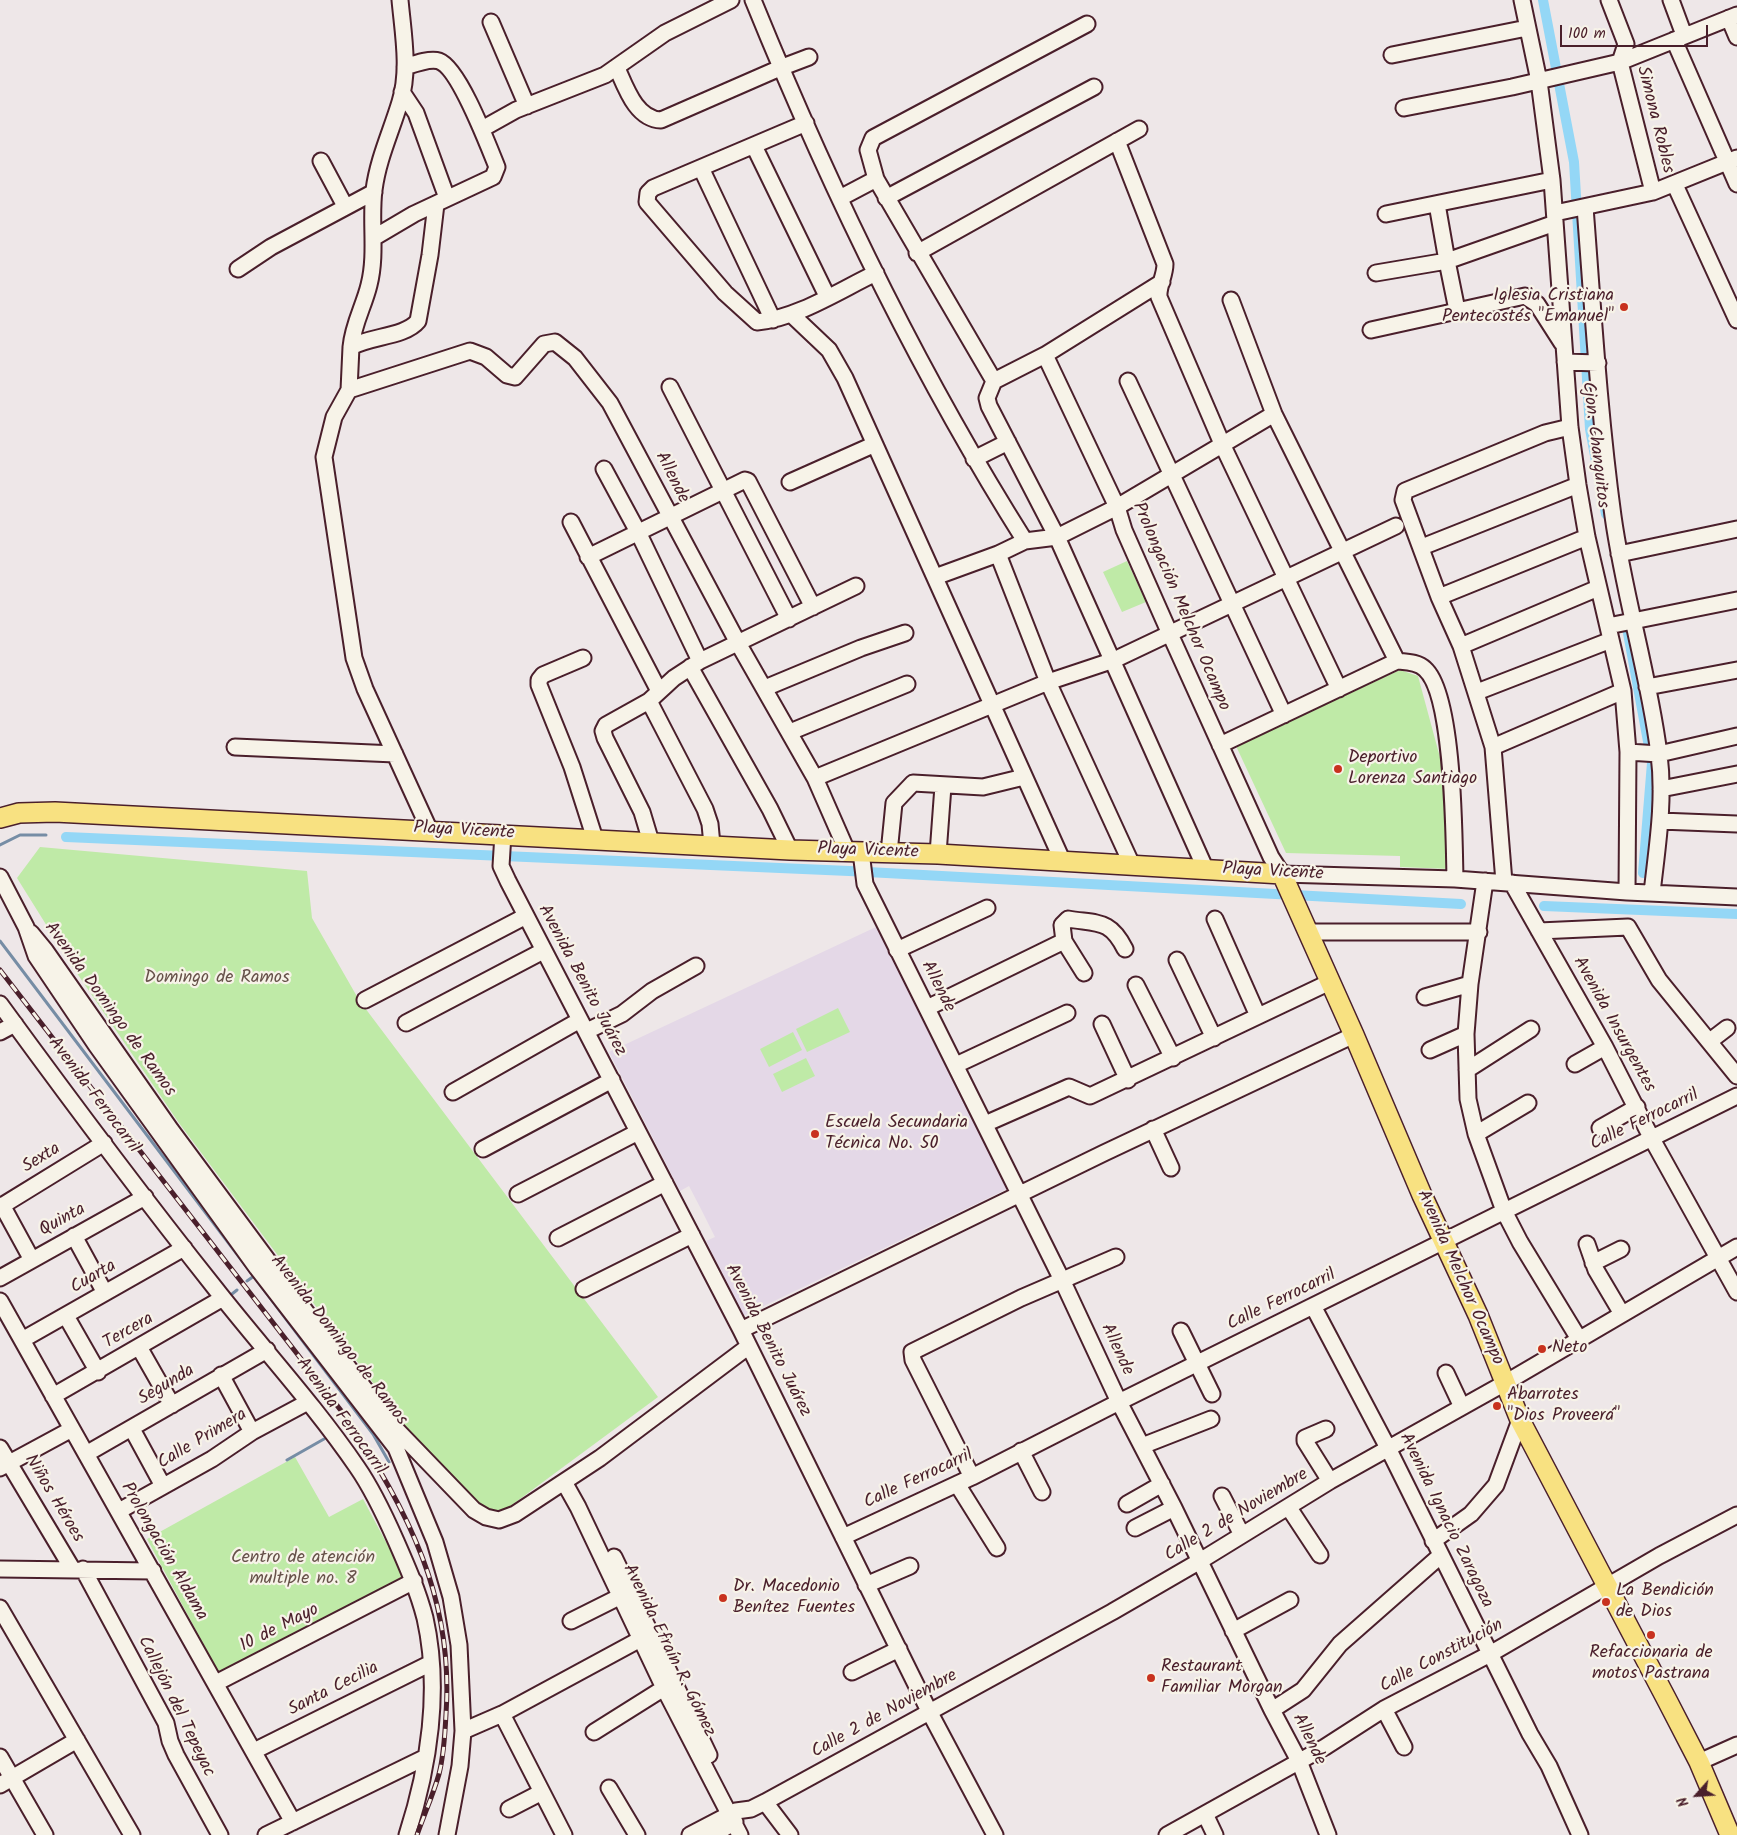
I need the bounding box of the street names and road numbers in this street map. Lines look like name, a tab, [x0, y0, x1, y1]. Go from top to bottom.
street label: Simona Robles	[1630, 64, 1678, 176]
street label: Cjon. Changuitos	[1576, 380, 1612, 510]
street label: Allende	[649, 449, 693, 507]
street label: Prolongación Melchor Ocampo	[1126, 499, 1234, 715]
street label: Playa Vicente	[413, 819, 515, 845]
street label: Playa Vicente	[817, 839, 919, 865]
street label: Playa Vicente	[1222, 860, 1324, 886]
street label: Avenida Benito Juárez	[532, 902, 630, 1060]
street label: Avenida Domingo de Ramos	[38, 919, 180, 1101]
street label: Avenida Insurgentes	[1567, 953, 1659, 1097]
street label: Allende	[915, 958, 959, 1016]
street label: Avenida Ferrocarril	[42, 1034, 144, 1158]
street label: Calle Ferrocarril	[1587, 1085, 1703, 1157]
street label: Sexta	[19, 1139, 65, 1179]
street label: Avenida Melchor Ocampo	[1411, 1187, 1507, 1369]
street label: Quinta	[36, 1200, 90, 1242]
street label: Avenida Domingo de Ramos	[265, 1251, 411, 1431]
street label: Cuarta	[67, 1256, 121, 1300]
street label: Avenida Benito Juárez	[719, 1261, 815, 1421]
street label: Calle Ferrocarril	[1224, 1265, 1340, 1337]
street label: Tercera	[100, 1309, 158, 1355]
street label: Allende	[1095, 1321, 1137, 1379]
street label: Avenida Ferrocarril	[290, 1354, 390, 1480]
street label: Segunda	[135, 1361, 199, 1411]
street label: Calle Primera	[154, 1405, 252, 1475]
street label: Avenida Ignacio Zaragoza	[1393, 1430, 1497, 1612]
street label: Calle Ferrocarril	[861, 1445, 977, 1515]
street label: Niños Héroes	[18, 1451, 88, 1547]
street label: Calle 2 de Noviembre	[1161, 1465, 1313, 1567]
street label: Prolongación Aldama	[115, 1479, 211, 1625]
street label: Avenida Efraín R. Gómez	[617, 1561, 719, 1741]
street label: 10 de Mayo	[237, 1600, 323, 1658]
street label: Calle Constitución	[1377, 1615, 1507, 1699]
street label: Callejón del Tepeyac	[132, 1633, 218, 1781]
street label: Santa Cecilia	[285, 1658, 383, 1722]
street label: Calle 2 de Noviembre	[808, 1666, 962, 1764]
street label: Allende	[1286, 1711, 1330, 1769]

